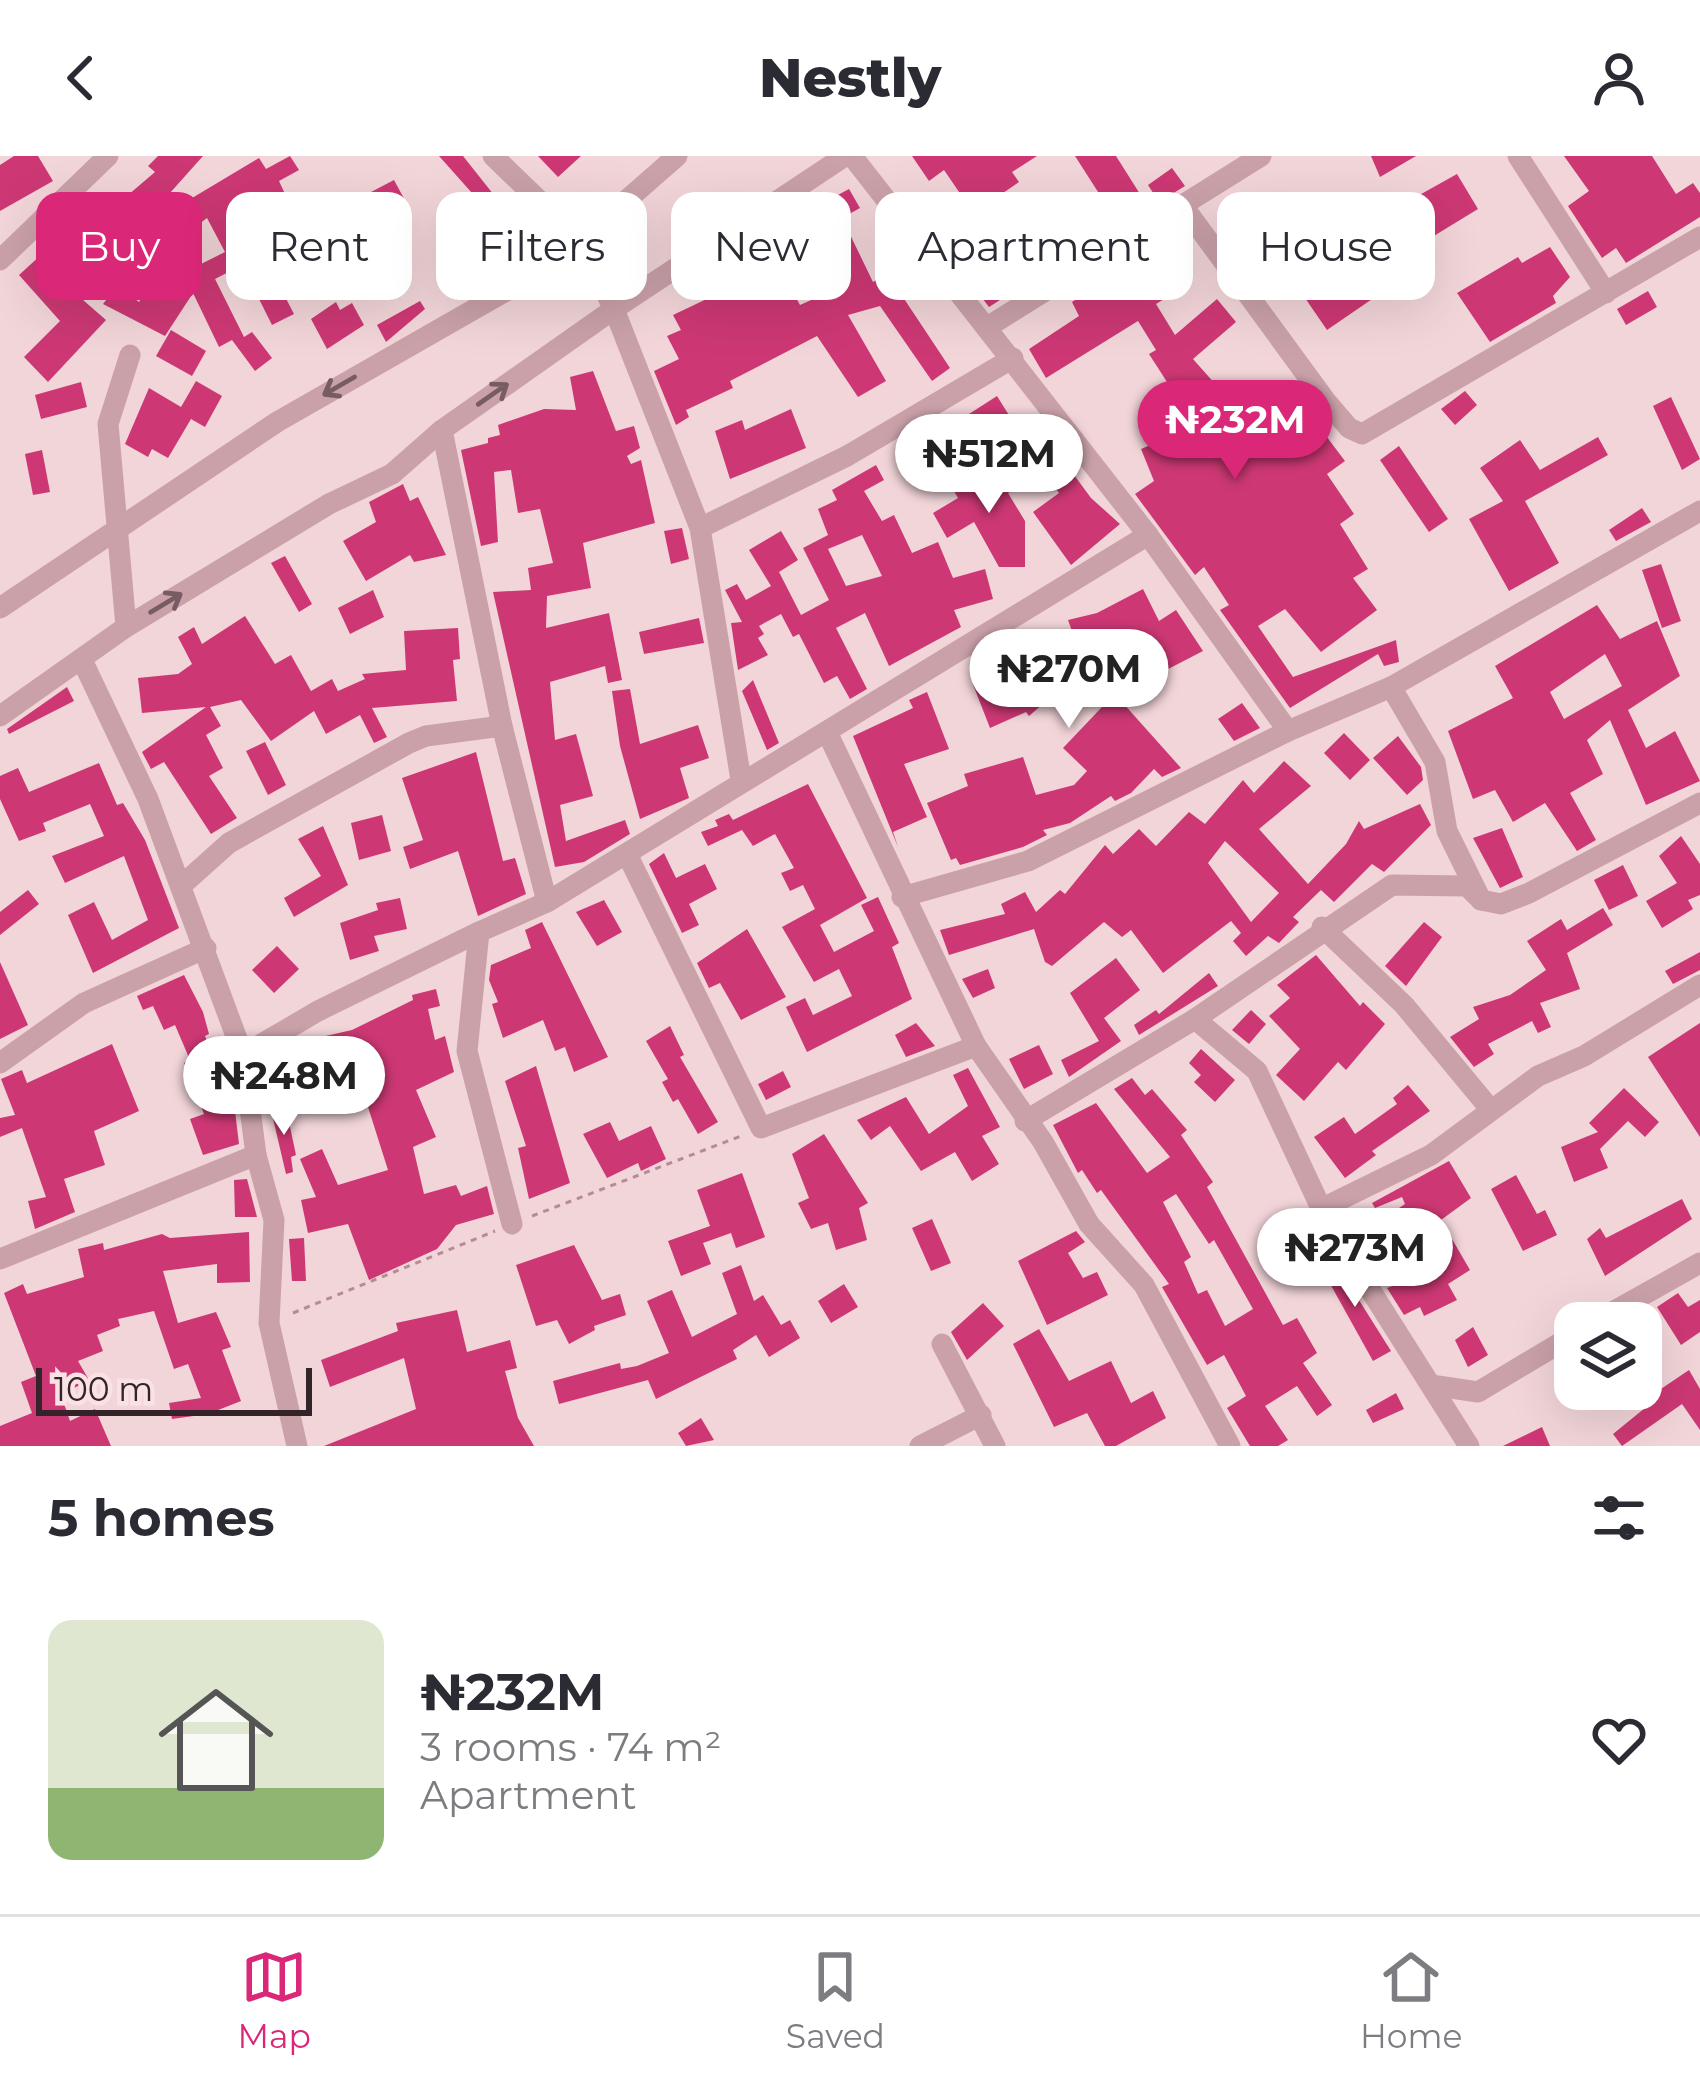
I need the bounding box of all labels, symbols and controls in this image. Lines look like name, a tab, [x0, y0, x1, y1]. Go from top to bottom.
icon: back	[48, 45, 114, 111]
text: Nestly	[759, 45, 941, 111]
icon: person	[1586, 45, 1652, 111]
chip: Buy	[36, 192, 202, 300]
chip: Rent	[226, 192, 412, 300]
chip: Filters	[436, 192, 647, 300]
chip: New	[671, 192, 851, 300]
chip: Apartment	[875, 192, 1193, 300]
chip: House	[1217, 192, 1435, 300]
one-way arrow	[323, 375, 358, 399]
pin: ₦232M	[1151, 380, 1319, 482]
one-way arrow	[476, 382, 509, 407]
text: ₦232M	[1164, 395, 1306, 443]
pin: ₦512M	[905, 414, 1073, 516]
text: ₦512M	[922, 429, 1056, 477]
one-way arrow	[148, 591, 182, 615]
pin: ₦270M	[985, 629, 1153, 731]
text: ₦270M	[996, 644, 1142, 692]
pin: ₦248M	[200, 1036, 368, 1138]
text: ₦248M	[210, 1051, 358, 1099]
pin: ₦273M	[1271, 1208, 1439, 1310]
text: ₦273M	[1284, 1223, 1426, 1271]
map controls	[1554, 1302, 1662, 1410]
button: layers	[1554, 1302, 1662, 1410]
scale bar	[36, 1362, 312, 1415]
text: 100 m	[54, 1369, 153, 1409]
icon: filters	[1586, 1485, 1652, 1551]
text: 5 homes	[48, 1487, 275, 1549]
text: ₦232M	[420, 1661, 605, 1723]
icon: home	[144, 1668, 288, 1812]
icon: heart	[1586, 1707, 1652, 1773]
text: 3 rooms · 74 m²	[420, 1723, 722, 1771]
text: Apartment	[420, 1771, 636, 1819]
tab: Map	[238, 1944, 311, 2056]
tab: Saved	[786, 1944, 885, 2056]
tab: Home	[1360, 1944, 1462, 2056]

